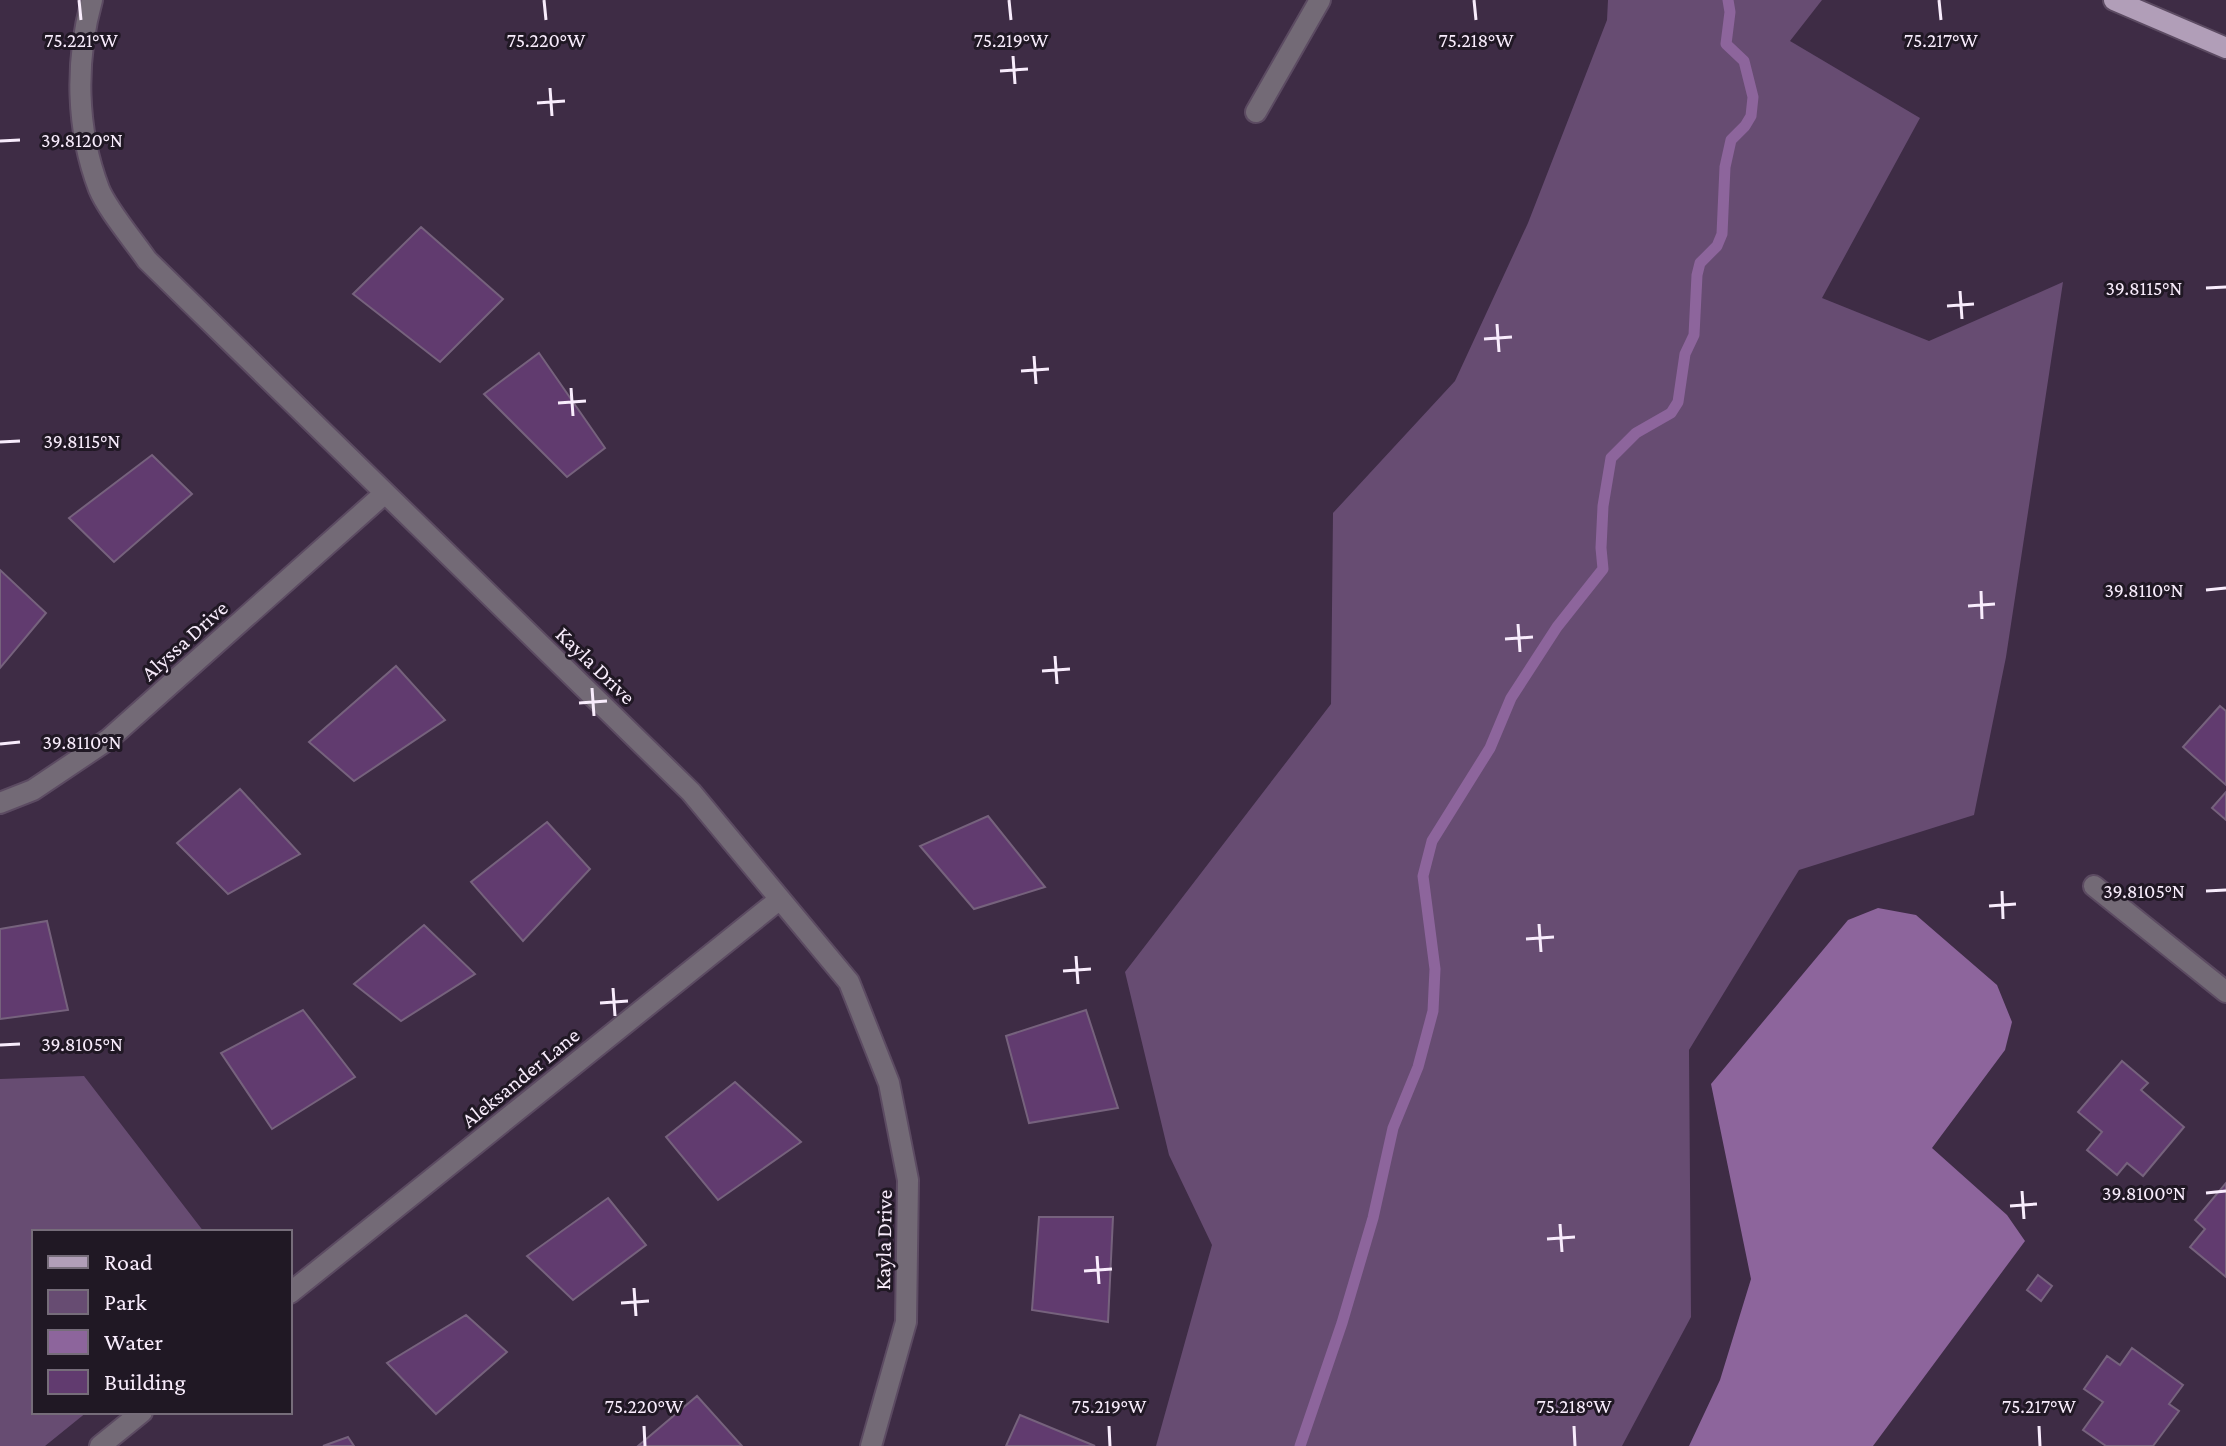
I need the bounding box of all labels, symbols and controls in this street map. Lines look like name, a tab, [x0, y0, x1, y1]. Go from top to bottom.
text: 75.221°W	[44, 29, 118, 51]
text: 75.220°W	[507, 29, 586, 51]
text: 75.219°W	[974, 29, 1049, 51]
text: 75.218°W	[1438, 29, 1514, 51]
text: 75.217°W	[1904, 29, 1979, 51]
text: 39.8120°N	[41, 129, 123, 151]
text: 39.8115°N	[2105, 277, 2183, 299]
text: 39.8115°N	[43, 430, 121, 452]
text: 39.8110°N	[2104, 579, 2184, 601]
street label: Alyssa Drive	[136, 595, 233, 686]
street label: Kayla Drive	[551, 621, 641, 709]
text: 39.8110°N	[42, 731, 122, 753]
text: 39.8105°N	[2103, 880, 2185, 902]
street label: Aleksander Lane	[456, 1022, 584, 1133]
text: 39.8105°N	[41, 1033, 123, 1055]
text: 39.8100°N	[2102, 1182, 2186, 1204]
street label: Kayla Drive	[870, 1190, 897, 1291]
legend	[32, 1230, 292, 1414]
text: Road	[104, 1248, 153, 1275]
text: Park	[104, 1288, 147, 1315]
text: Water	[104, 1328, 163, 1355]
text: Building	[104, 1368, 186, 1395]
text: 75.220°W	[605, 1395, 684, 1417]
text: 75.219°W	[1072, 1395, 1147, 1417]
text: 75.218°W	[1536, 1395, 1612, 1417]
text: 75.217°W	[2002, 1395, 2077, 1417]

